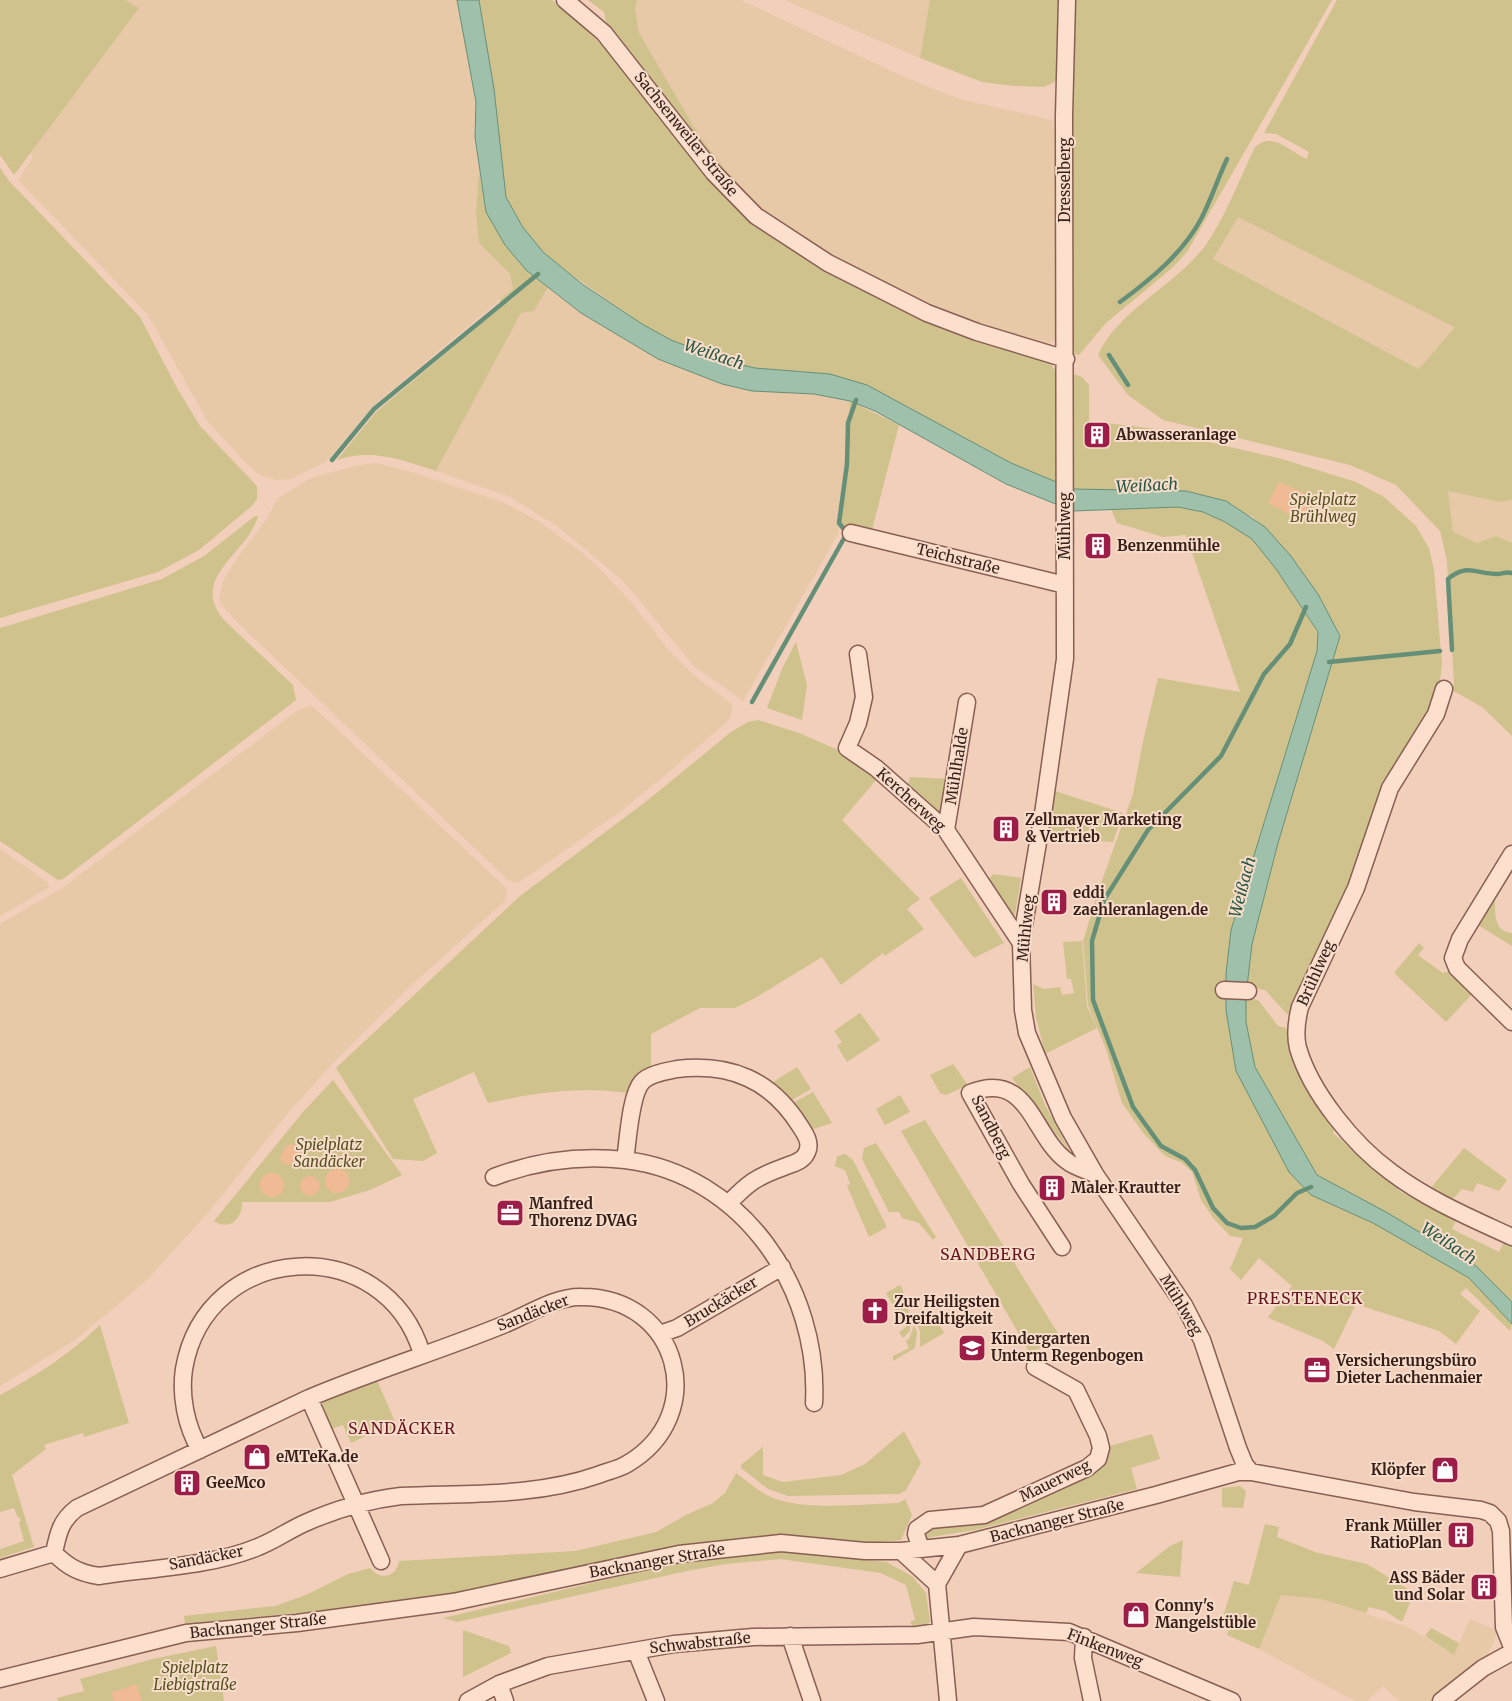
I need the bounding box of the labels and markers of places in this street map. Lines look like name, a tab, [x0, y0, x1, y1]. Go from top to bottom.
building icon: Abwasseranlage	[1082, 420, 1112, 450]
place label: Abwasseranlage	[1115, 425, 1236, 444]
building icon: Benzenmühle	[1083, 531, 1113, 561]
place label: Benzenmühle	[1117, 536, 1220, 555]
place label: Zellmayer Marketing & Vertrieb	[1025, 810, 1182, 846]
building icon: Zellmayer Marketing & Vertrieb	[991, 814, 1021, 844]
place label: eddi zaehleranlagen.de	[1073, 883, 1208, 919]
building icon: eddi zaehleranlagen.de	[1039, 887, 1069, 917]
building icon: Maler Krautter	[1037, 1173, 1067, 1203]
place label: Maler Krautter	[1071, 1178, 1181, 1197]
place label: Manfred Thorenz DVAG	[529, 1194, 637, 1230]
office icon: Manfred Thorenz DVAG	[495, 1198, 525, 1228]
place label: Zur Heiligsten Dreifaltigkeit	[894, 1292, 1000, 1328]
church icon: Zur Heiligsten Dreifaltigkeit	[860, 1296, 890, 1326]
place label: Kindergarten Unterm Regenbogen	[991, 1329, 1143, 1365]
school or university icon: Kindergarten Unterm Regenbogen	[957, 1333, 987, 1363]
place label: Versicherungsbüro Dieter Lachenmaier	[1335, 1351, 1483, 1387]
office icon: Versicherungsbüro Dieter Lachenmaier	[1302, 1355, 1332, 1385]
shop icon: eMTeKa.de	[242, 1442, 272, 1472]
place label: eMTeKa.de	[276, 1447, 358, 1466]
shop icon: Klöpfer	[1430, 1455, 1460, 1485]
place label: Klöpfer	[1371, 1460, 1426, 1479]
building icon: GeeMco	[172, 1468, 202, 1498]
place label: GeeMco	[206, 1473, 265, 1492]
place label: Frank Müller RatioPlan	[1345, 1516, 1442, 1552]
building icon: Frank Müller RatioPlan	[1446, 1520, 1476, 1550]
place label: ASS Bäder und Solar	[1388, 1568, 1465, 1604]
building icon: ASS Bäder und Solar	[1469, 1572, 1499, 1602]
place label: Conny's Mangelstüble	[1155, 1596, 1256, 1632]
shop icon: Conny's Mangelstüble	[1121, 1600, 1151, 1630]

